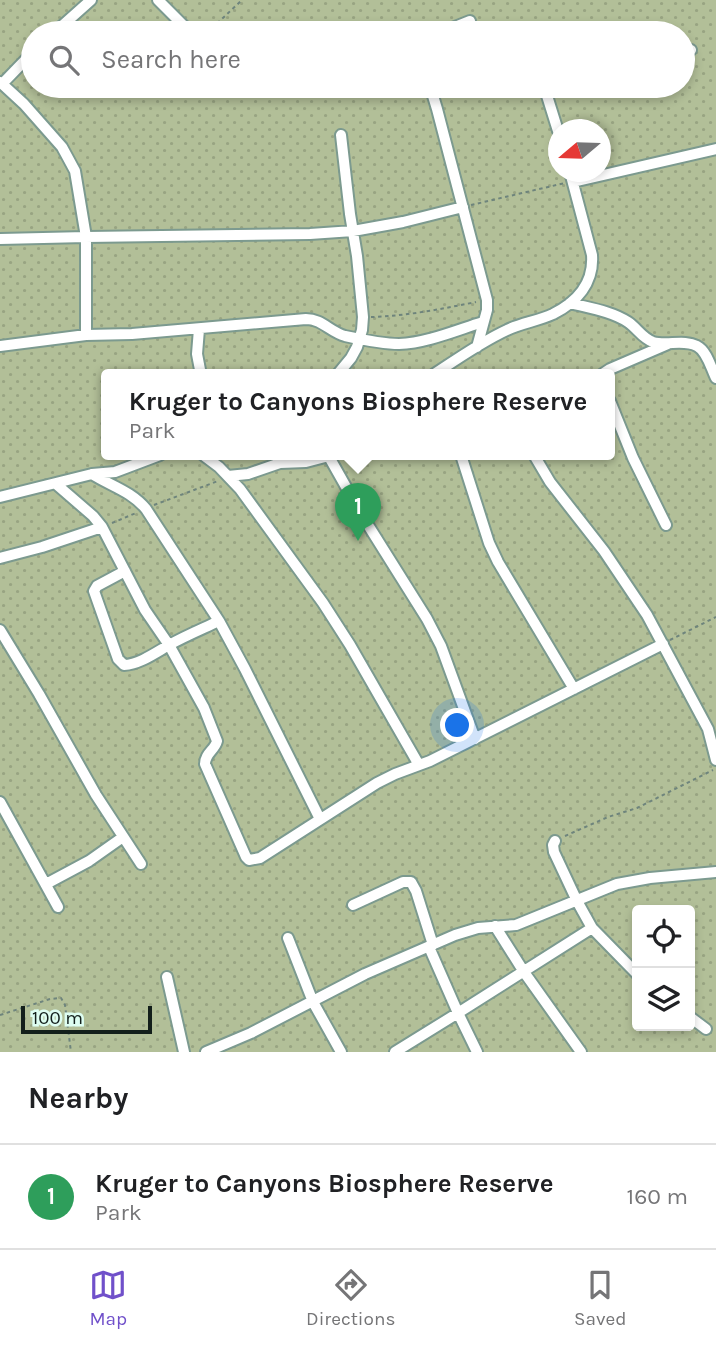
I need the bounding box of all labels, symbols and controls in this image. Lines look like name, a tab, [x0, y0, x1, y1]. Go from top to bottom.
search box	[21, 21, 695, 98]
icon: search	[45, 41, 83, 79]
text: Search here	[101, 44, 241, 75]
north arrow	[548, 119, 611, 182]
popup	[101, 369, 615, 460]
text: Kruger to Canyons Biosphere Reserve	[129, 386, 587, 417]
text: Park	[129, 417, 175, 444]
pin: 1	[335, 483, 381, 541]
your location	[440, 708, 474, 742]
map controls	[632, 905, 695, 1031]
button: locate	[632, 905, 695, 968]
button: layers	[632, 968, 695, 1031]
scale bar	[21, 1003, 152, 1035]
text: 100 m	[32, 1007, 83, 1029]
text: Nearby	[28, 1080, 128, 1116]
text: Kruger to Canyons Biosphere Reserve	[95, 1168, 554, 1199]
text: 1	[47, 1183, 55, 1210]
text: 160 m	[627, 1183, 688, 1210]
text: Park	[95, 1199, 142, 1226]
tab: Map	[89, 1266, 127, 1330]
tab: Directions	[306, 1266, 395, 1330]
tab: Saved	[574, 1266, 627, 1330]

